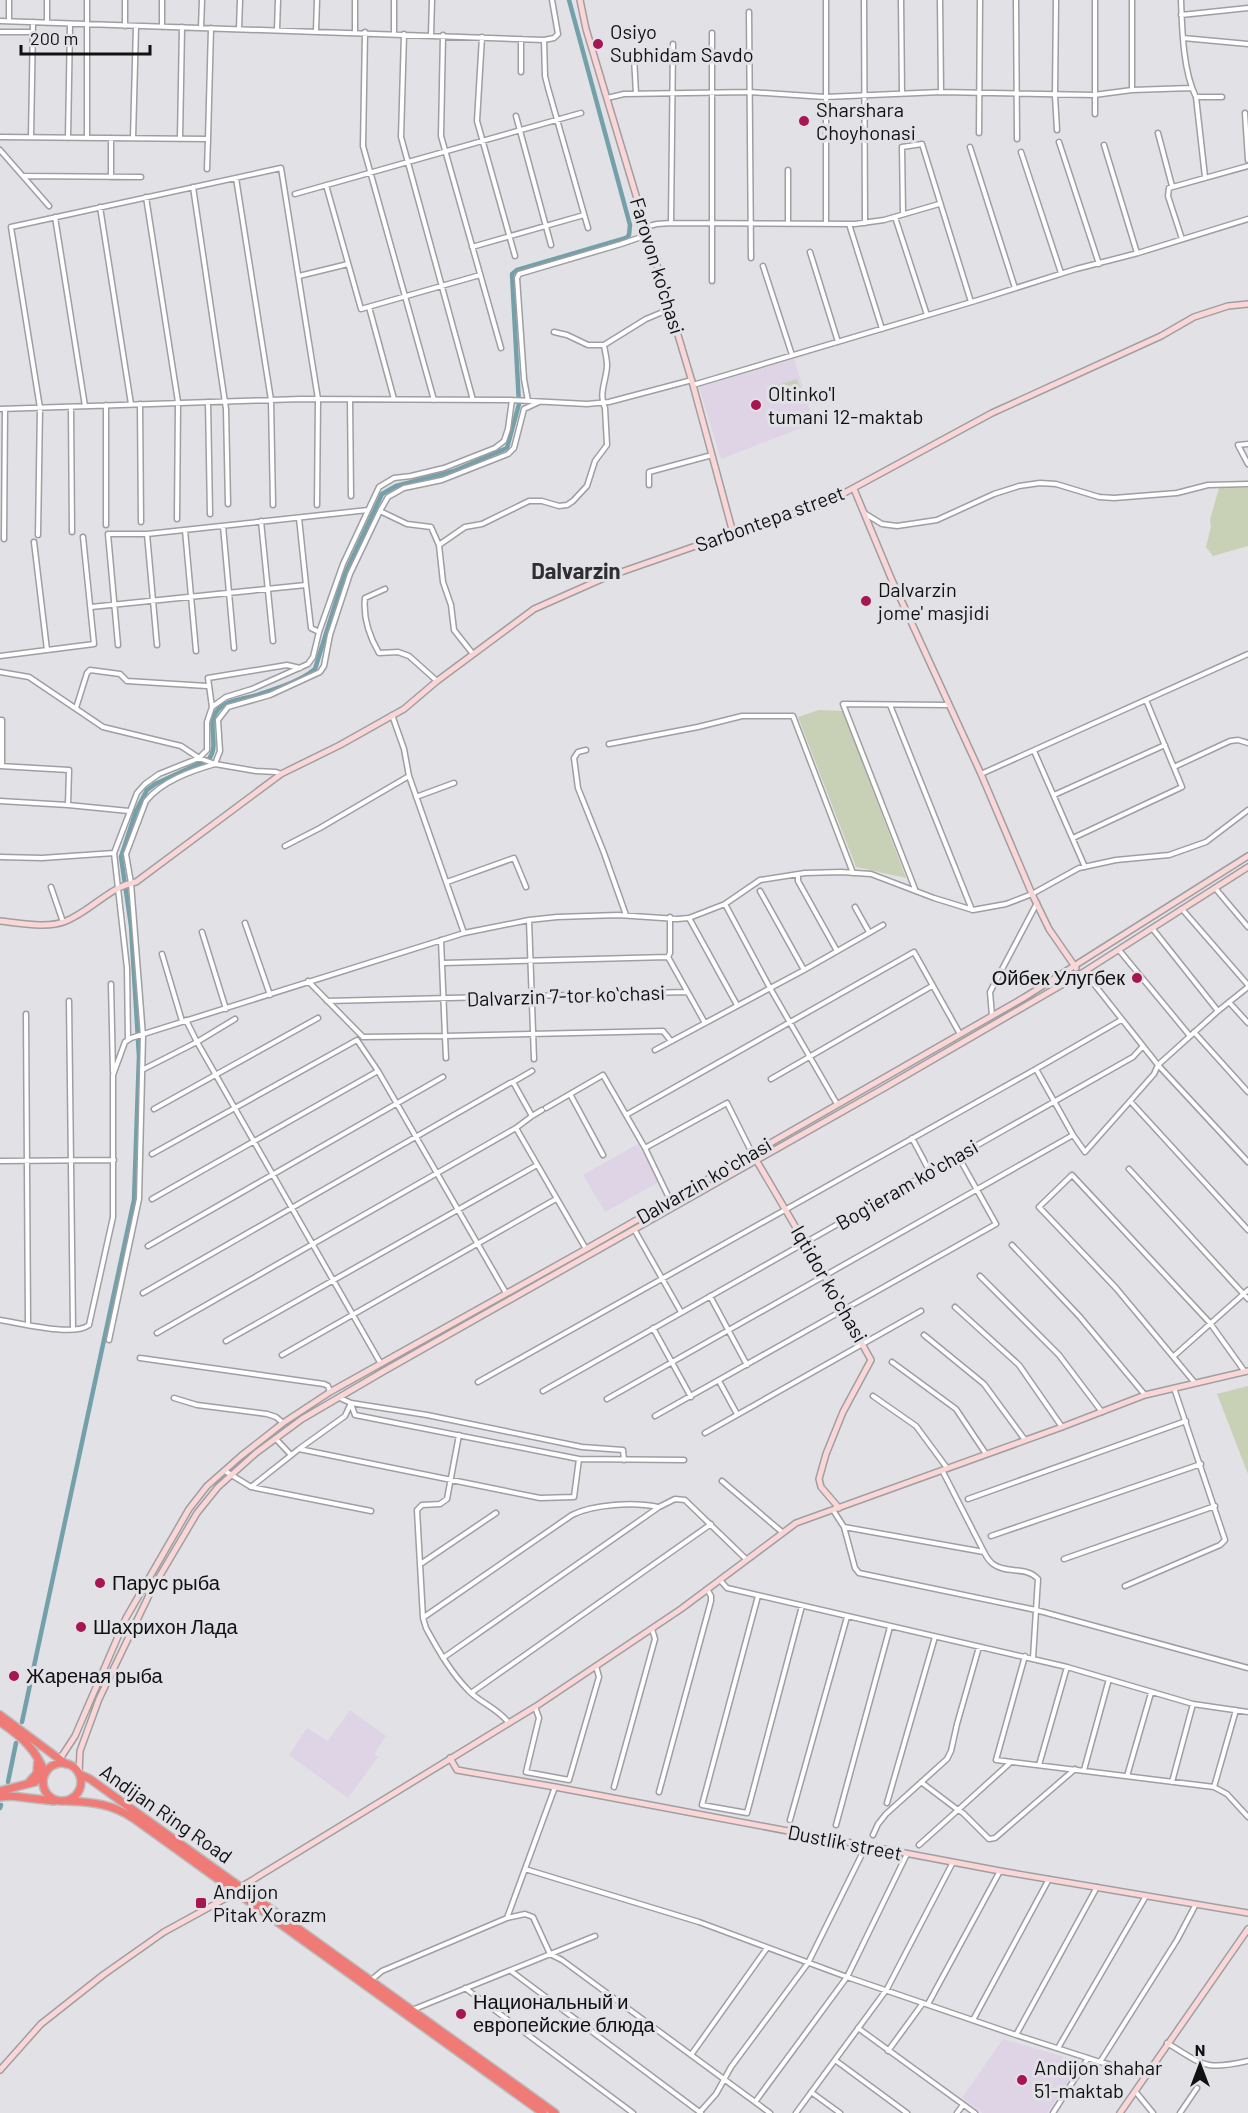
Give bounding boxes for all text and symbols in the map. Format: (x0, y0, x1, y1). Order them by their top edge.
scale bar (21, 18, 150, 56)
place label: Osiyo Subhidam Savdo (610, 19, 754, 66)
text: 200 m (30, 27, 78, 49)
marker: Osiyo Subhidam Savdo (591, 37, 605, 51)
place label: Sharshara Choyhonasi (816, 97, 916, 144)
marker: Sharshara Choyhonasi (797, 114, 811, 128)
street label: Farovon ko'chasi (626, 195, 690, 337)
place label: Oltinko'l tumani 12-maktab (768, 381, 923, 428)
marker: Oltinko'l tumani 12-maktab (749, 398, 763, 412)
street label: Sarbontepa street (692, 480, 848, 556)
district label: Dalvarzin (531, 557, 621, 583)
place label: Dalvarzin jome' masjidi (877, 577, 990, 624)
marker: Dalvarzin jome' masjidi (859, 594, 873, 608)
place label: Ойбек Улугбек (992, 965, 1125, 989)
marker: Ойбек Улугбек (1130, 971, 1144, 985)
street label: Dalvarzin 7-tor koʻchasi (466, 980, 666, 1010)
street label: Dalvarzin koʻchasi (632, 1132, 775, 1229)
street label: Bogʻieram koʻchasi (831, 1134, 982, 1235)
street label: Iqtidor koʻchasi (787, 1221, 873, 1346)
place label: Парус рыба (112, 1570, 221, 1594)
marker: Парус рыба (93, 1576, 107, 1590)
place label: Шахрихон Лада (93, 1614, 239, 1638)
marker: Шахрихон Лада (74, 1620, 88, 1634)
place label: Жареная рыба (26, 1663, 164, 1687)
marker: Жареная рыба (7, 1669, 21, 1683)
street label: Andijan Ring Road (96, 1759, 237, 1868)
street label: Dustlik street (786, 1819, 904, 1865)
place label: Andijon Pitak Xorazm (213, 1879, 327, 1926)
marker: Andijon Pitak Xorazm (194, 1896, 208, 1910)
place label: Национальный и европейские блюда (473, 1989, 656, 2036)
marker: Национальный и европейские блюда (454, 2007, 468, 2021)
north arrow (1170, 2035, 1230, 2095)
text: N (1195, 2040, 1205, 2059)
place label: Andijon shahar 51-maktab (1034, 2055, 1162, 2102)
marker: Andijon shahar 51-maktab (1015, 2073, 1029, 2087)

